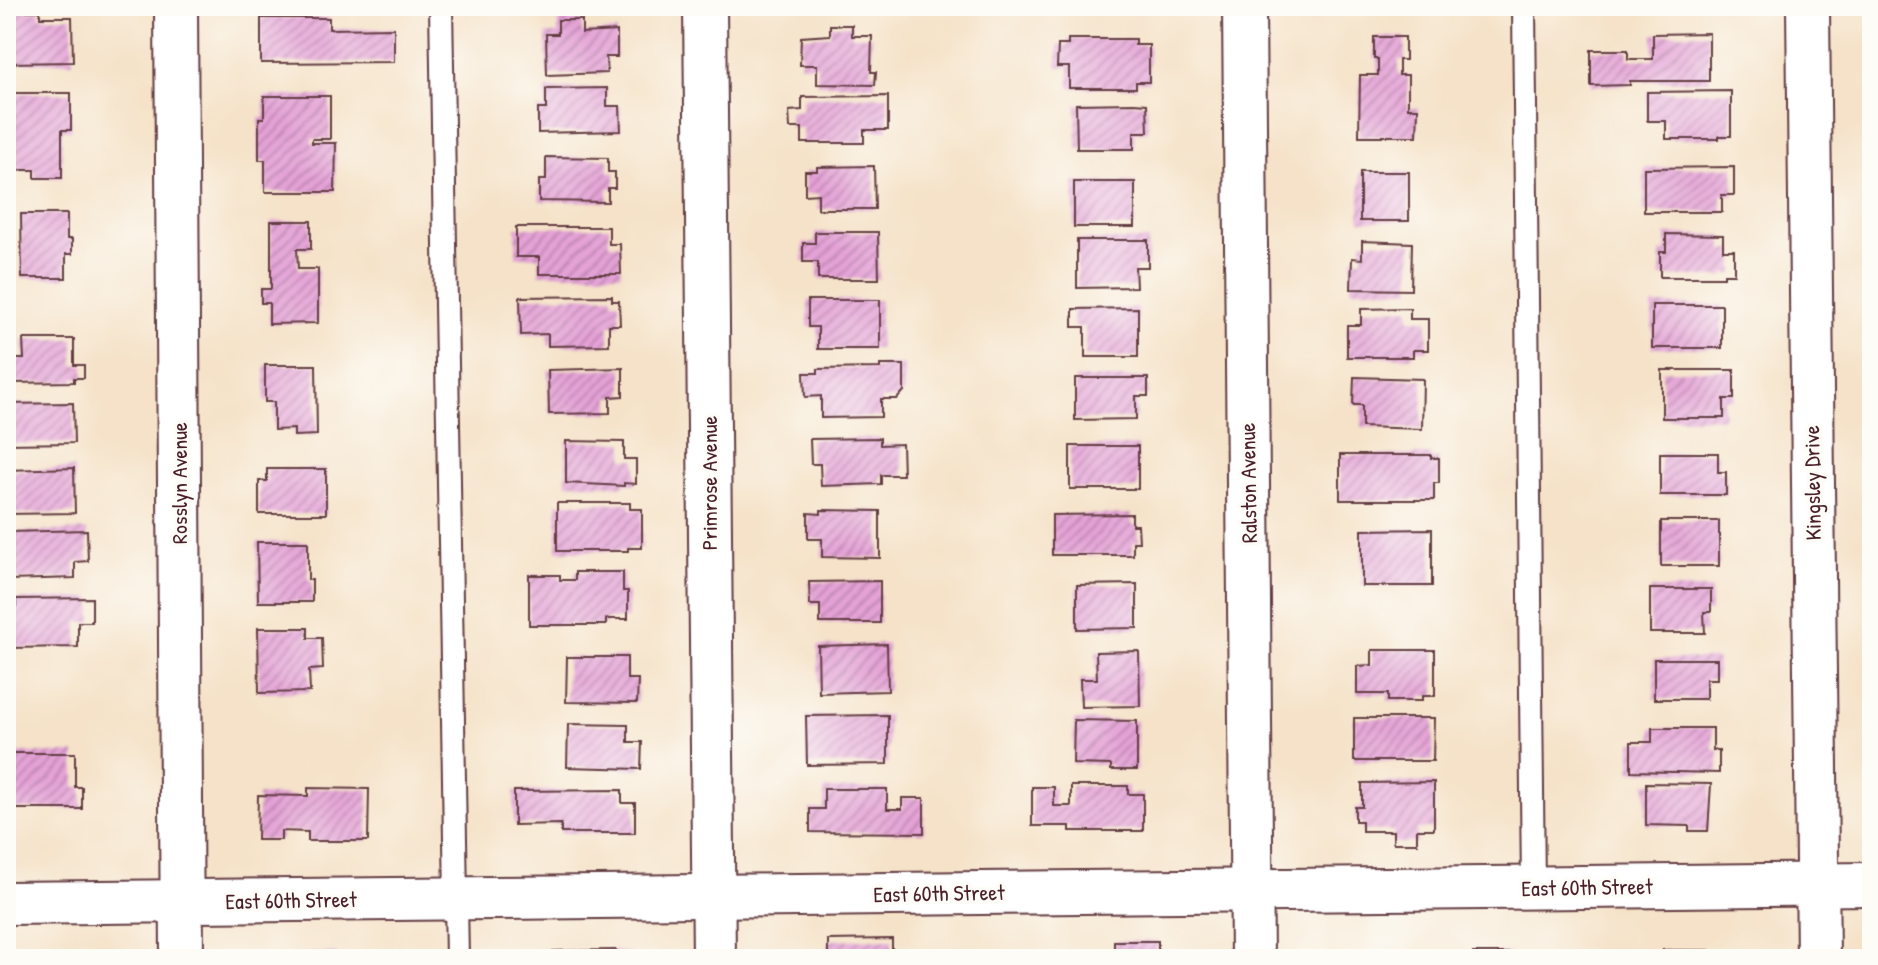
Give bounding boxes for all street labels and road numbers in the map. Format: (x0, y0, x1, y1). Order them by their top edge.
street label: Primrose Avenue (694, 416, 724, 550)
street label: Rosslyn Avenue (164, 422, 194, 544)
street label: Ralston Avenue (1232, 422, 1264, 543)
street label: Kingsley Drive (1796, 425, 1828, 541)
street label: East 60th Street (1521, 871, 1653, 903)
street label: East 60th Street (873, 877, 1005, 909)
street label: East 60th Street (225, 884, 357, 916)

